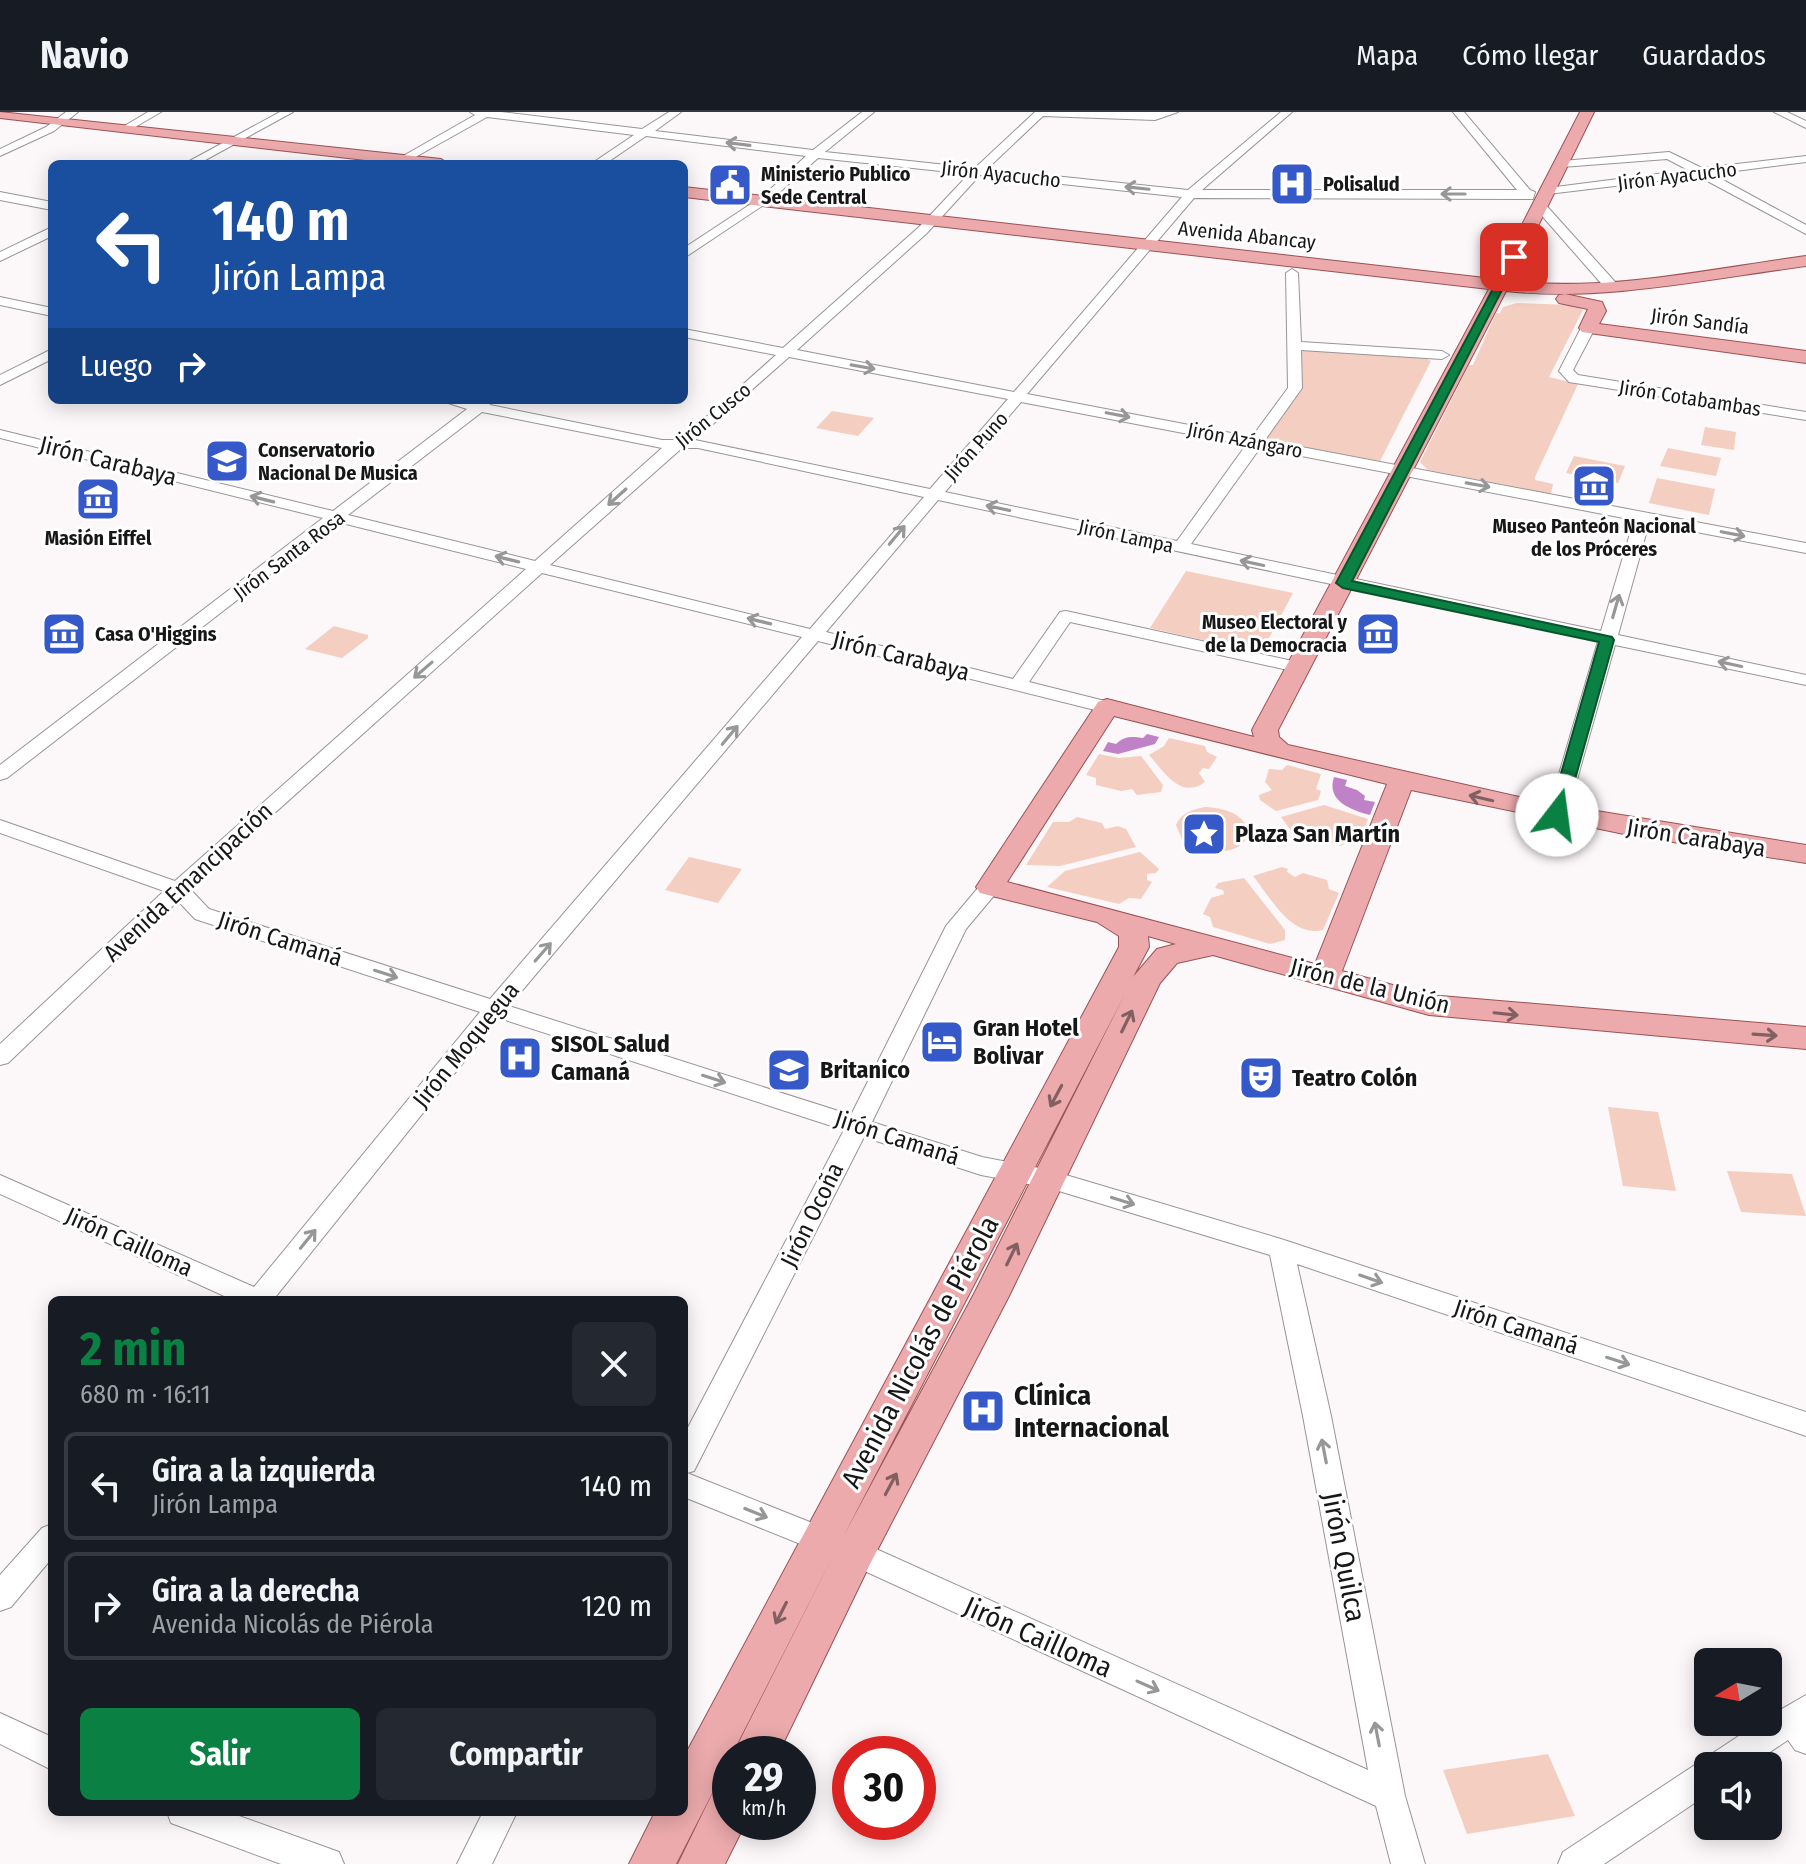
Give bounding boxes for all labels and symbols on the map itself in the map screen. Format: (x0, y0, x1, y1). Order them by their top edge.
one-way arrow (725, 137, 751, 152)
street label: Jirón Ayacucho (940, 156, 1062, 192)
street label: Jirón Ayacucho (1616, 157, 1738, 195)
hospital icon: Polisalud (1268, 160, 1316, 208)
public building icon: Ministerio Publico Sede Central (706, 161, 754, 209)
place label: Ministerio Publico Sede Central (761, 162, 911, 209)
place label: Polisalud (1323, 172, 1400, 196)
one-way arrow (1124, 181, 1151, 196)
one-way arrow (1440, 186, 1467, 202)
street label: Avenida Abancay (1177, 216, 1317, 254)
pin (1480, 223, 1548, 291)
street label: Jirón Sandía (1650, 303, 1750, 339)
one-way arrow (849, 361, 875, 376)
street label: Jirón Cotabambas (1617, 375, 1763, 421)
street label: Jirón Cusco (670, 377, 756, 453)
street label: Jirón Puno (939, 407, 1013, 485)
one-way arrow (1105, 408, 1131, 423)
street label: Jirón Azángaro (1185, 417, 1305, 463)
street label: Jirón Carabaya (36, 430, 180, 492)
school or university icon: Conservatorio Nacional De Musica (203, 437, 251, 485)
place label: Conservatorio Nacional De Musica (258, 438, 418, 485)
museum icon: Museo Panteón Nacional de los Próceres (1570, 462, 1618, 510)
museum icon: Masión Eiffel (74, 475, 122, 523)
one-way arrow (1465, 479, 1490, 494)
one-way arrow (608, 488, 628, 506)
one-way arrow (250, 490, 276, 505)
one-way arrow (985, 500, 1011, 515)
street label: Jirón Santa Rosa (229, 505, 349, 605)
street label: Jirón Lampa (1076, 514, 1176, 558)
place label: Museo Panteón Nacional de los Próceres (1492, 514, 1696, 561)
place label: Masión Eiffel (45, 526, 152, 550)
one-way arrow (888, 526, 906, 546)
one-way arrow (1720, 527, 1746, 542)
one-way arrow (494, 551, 520, 566)
one-way arrow (1240, 555, 1265, 570)
one-way arrow (1610, 593, 1625, 619)
museum icon: Casa O'Higgins (40, 610, 88, 658)
place label: Museo Electoral y de la Democracia (1202, 610, 1347, 657)
museum icon: Museo Electoral y de la Democracia (1354, 610, 1402, 658)
one-way arrow (747, 613, 772, 628)
place label: Casa O'Higgins (95, 622, 217, 646)
street label: Jirón Carabaya (829, 625, 973, 687)
one-way arrow (1717, 656, 1743, 671)
one-way arrow (414, 661, 434, 679)
one-way arrow (721, 725, 739, 745)
position arrow (1515, 773, 1599, 857)
one-way arrow (1469, 790, 1494, 805)
street label: Avenida Emancipación (98, 797, 278, 967)
place icon: Plaza San Martín (1180, 810, 1228, 858)
street label: Jirón Carabaya (1624, 813, 1768, 863)
place label: Plaza San Martín (1235, 820, 1400, 848)
street label: Jirón Camaná (214, 906, 346, 972)
one-way arrow (534, 942, 552, 962)
street label: Jirón de la Unión (1287, 953, 1453, 1019)
one-way arrow (374, 967, 399, 982)
street label: Jirón Moquegua (407, 977, 525, 1113)
one-way arrow (1492, 1007, 1519, 1022)
one-way arrow (1119, 1009, 1135, 1033)
place label: Gran Hotel Bolivar (973, 1014, 1079, 1070)
hotel icon: Gran Hotel Bolivar (918, 1018, 966, 1066)
one-way arrow (1751, 1028, 1778, 1043)
place label: SISOL Salud Camaná (551, 1030, 670, 1086)
hospital icon: SISOL Salud Camaná (496, 1034, 544, 1082)
school or university icon: Britanico (765, 1046, 813, 1094)
theatre icon: Teatro Colón (1237, 1054, 1285, 1102)
place label: Britanico (820, 1056, 910, 1084)
place label: Teatro Colón (1292, 1064, 1417, 1092)
one-way arrow (701, 1072, 726, 1087)
one-way arrow (1047, 1083, 1063, 1107)
street label: Jirón Camaná (831, 1105, 963, 1171)
street label: Jirón Ocoña (775, 1158, 849, 1272)
one-way arrow (1110, 1194, 1136, 1209)
street label: Jirón Cailloma (61, 1201, 197, 1283)
street label: Avenida Nicolás de Piérola (834, 1210, 1006, 1494)
one-way arrow (298, 1229, 316, 1250)
one-way arrow (1005, 1242, 1020, 1266)
one-way arrow (1358, 1272, 1384, 1287)
street label: Jirón Camaná (1450, 1294, 1582, 1360)
one-way arrow (1605, 1355, 1630, 1370)
place label: Clínica Internacional (1014, 1379, 1169, 1444)
hospital icon: Clínica Internacional (959, 1387, 1007, 1435)
one-way arrow (1315, 1438, 1330, 1464)
one-way arrow (884, 1473, 900, 1497)
street label: Jirón Quilca (1315, 1489, 1373, 1625)
one-way arrow (743, 1507, 768, 1521)
street label: Jirón Cailloma (959, 1590, 1117, 1684)
one-way arrow (772, 1600, 788, 1624)
north arrow (1694, 1648, 1782, 1736)
one-way arrow (1135, 1680, 1159, 1695)
one-way arrow (1369, 1721, 1384, 1747)
speed limit sign: 30 (832, 1736, 936, 1840)

